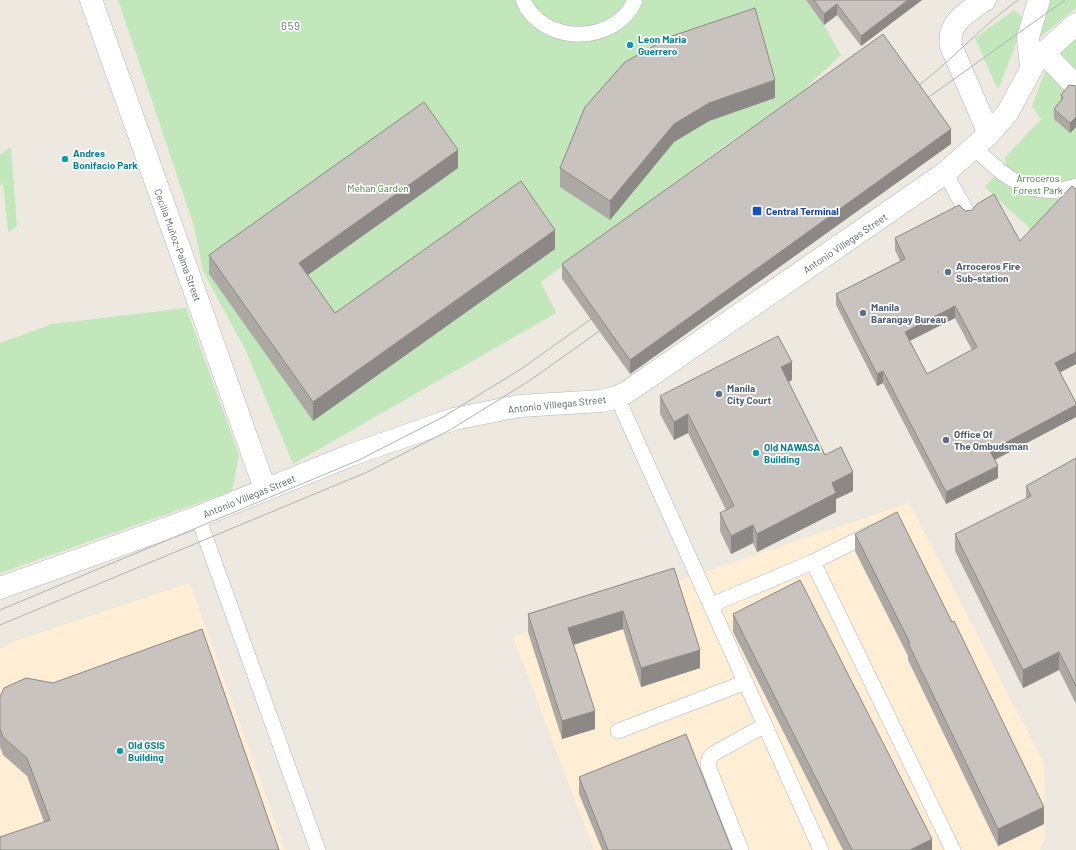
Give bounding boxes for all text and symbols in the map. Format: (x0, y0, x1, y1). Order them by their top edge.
district label: 659 (281, 19, 301, 32)
place label: Leon Maria Guerrero (638, 33, 686, 57)
marker: Leon Maria Guerrero (625, 40, 635, 50)
place label: Andres Bonifacio Park (73, 147, 138, 171)
marker: Andres Bonifacio Park (60, 154, 70, 164)
park label: Arroceros Forest Park (1013, 172, 1063, 196)
park label: Mehan Garden (347, 182, 409, 194)
street label: Cecilia Muñoz-Palma Street (152, 187, 204, 303)
marker: Central Terminal (751, 205, 763, 217)
place label: Central Terminal (766, 205, 839, 217)
street label: Antonio Villegas Street (801, 210, 890, 276)
place label: Arroceros Fire Sub-station (956, 260, 1021, 284)
marker: Arroceros Fire Sub-station (943, 267, 953, 277)
place label: Manila Barangay Bureau (871, 301, 946, 325)
marker: Manila Barangay Bureau (858, 308, 868, 318)
place label: Manila City Court (727, 382, 771, 406)
marker: Manila City Court (714, 389, 724, 399)
street label: Antonio Villegas Street (507, 393, 607, 415)
place label: Office Of The Ombudsman (954, 428, 1028, 452)
marker: Office Of The Ombudsman (941, 435, 951, 445)
place label: Old NAWASA Building (764, 441, 820, 465)
marker: Old NAWASA Building (751, 448, 761, 458)
street label: Antonio Villegas Street (201, 472, 297, 520)
place label: Old GSIS Building (128, 739, 165, 763)
marker: Old GSIS Building (115, 746, 125, 756)

